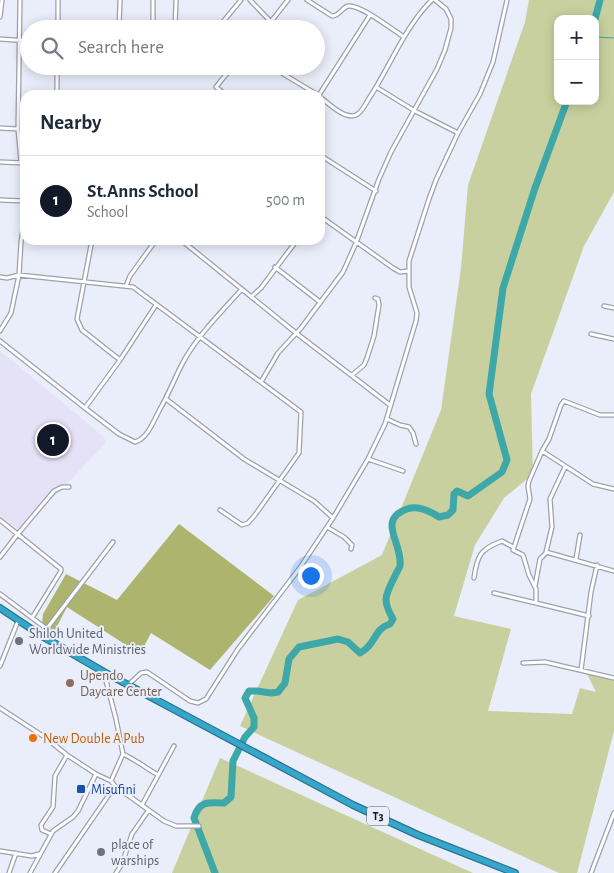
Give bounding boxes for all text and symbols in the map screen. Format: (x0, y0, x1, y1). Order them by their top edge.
map controls (554, 15, 599, 105)
button: + (554, 15, 599, 60)
search box (20, 20, 325, 75)
icon: search (38, 34, 66, 62)
text: Search here (78, 38, 164, 57)
button: − (554, 60, 599, 105)
text: Nearby (40, 112, 101, 133)
text: St.Anns School (87, 182, 199, 201)
text: 1 (53, 192, 59, 208)
text: 500 m (266, 192, 305, 208)
text: School (87, 204, 128, 220)
pin: 1 (37, 421, 69, 459)
your location (298, 563, 324, 589)
place label: Shiloh United Worldwide Ministries (29, 627, 146, 657)
marker: Shiloh United Worldwide Ministries (13, 635, 25, 647)
place label: Upendo Daycare Center (80, 669, 162, 699)
marker: Upendo Daycare Center (64, 677, 76, 689)
marker: New Double A Pub (27, 732, 39, 744)
place label: New Double A Pub (43, 732, 145, 746)
marker: Misufini (75, 783, 87, 795)
place label: Misufini (91, 783, 136, 797)
road number: T3 (367, 806, 389, 826)
place label: place of warships (111, 838, 159, 868)
marker: place of warships (95, 846, 107, 858)

